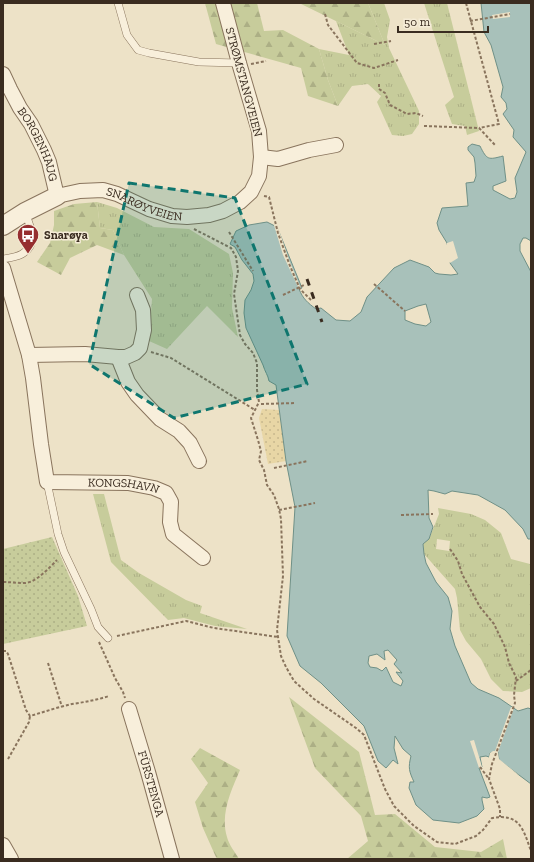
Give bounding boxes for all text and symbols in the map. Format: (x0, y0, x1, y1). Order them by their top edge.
scale bar (398, 8, 488, 34)
text: 50 m (404, 15, 431, 29)
street label: STRØMSTANGVEIEN (223, 26, 265, 138)
street label: BORGENHAUG (15, 105, 60, 183)
street label: SNARØYVEIEN (105, 184, 183, 224)
bus stop icon: Snarøya (15, 222, 41, 255)
place label: Snarøya (44, 228, 88, 242)
street label: KONGSHAVN (88, 476, 162, 497)
street label: FÜRSTENGA (135, 749, 167, 819)

